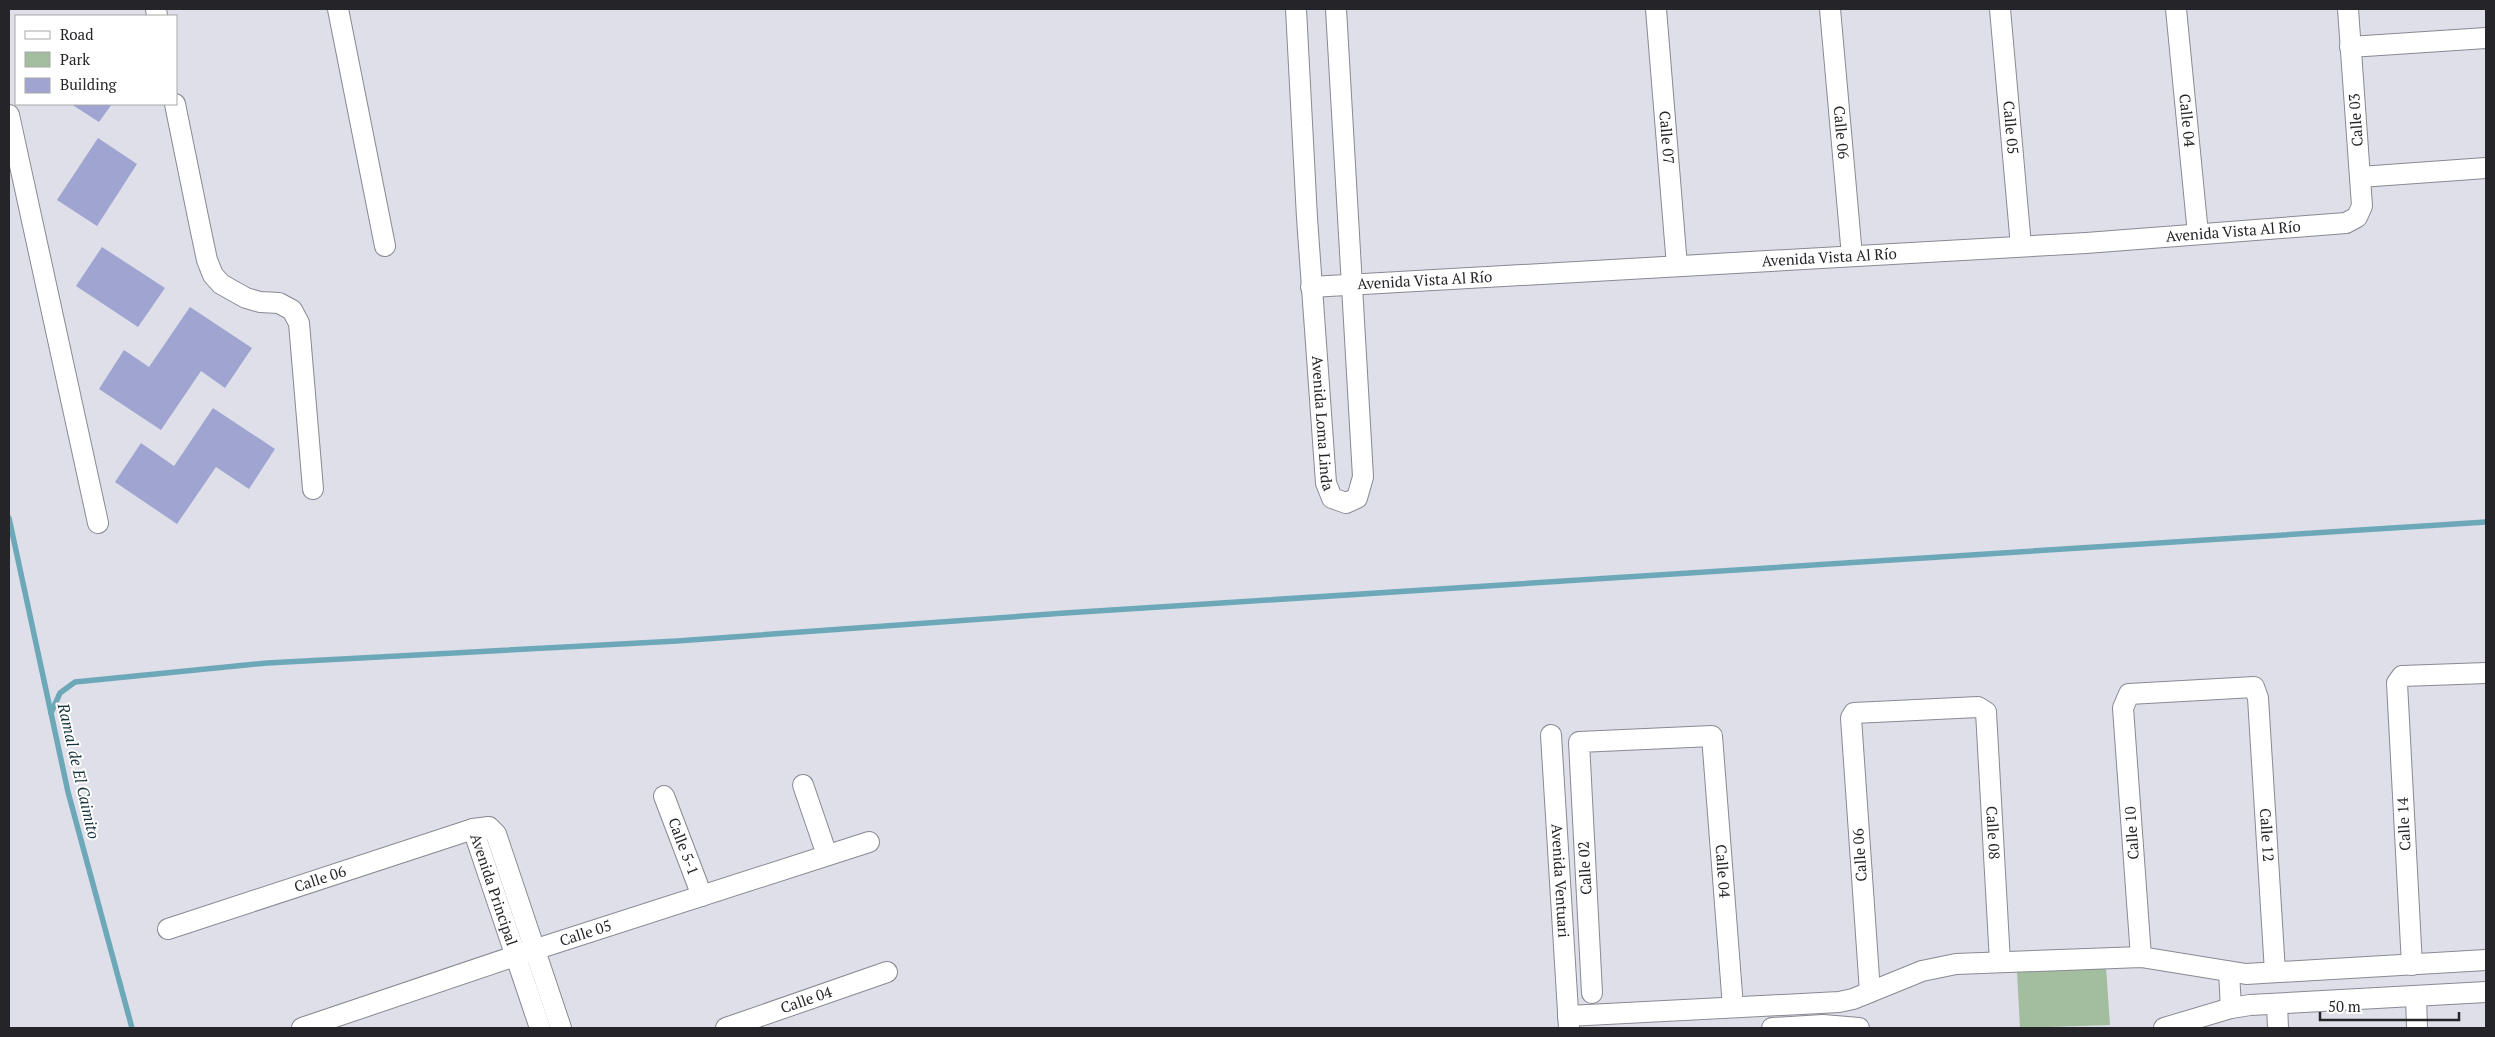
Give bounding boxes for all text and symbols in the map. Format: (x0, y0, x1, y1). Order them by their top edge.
legend (15, 15, 178, 105)
text: Road (60, 24, 93, 44)
text: Park (60, 49, 90, 69)
text: Building (60, 74, 118, 94)
street label: Calle 04 (2175, 93, 2200, 148)
street label: Calle 03 (2343, 93, 2367, 147)
street label: Calle 05 (1999, 100, 2024, 155)
street label: Calle 06 (1830, 105, 1854, 160)
street label: Calle 07 (1655, 110, 1680, 165)
street label: Avenida Vista Al Río (2165, 216, 2301, 246)
street label: Avenida Vista Al Río (1761, 243, 1897, 270)
street label: Avenida Vista Al Río (1357, 266, 1493, 293)
street label: Avenida Loma Linda (1308, 355, 1339, 494)
water label: Ramal de El Caimito (52, 700, 105, 841)
street label: Calle 14 (2392, 797, 2414, 851)
street label: Calle 08 (1982, 805, 2005, 860)
street label: Calle 10 (2119, 806, 2143, 860)
street label: Calle 12 (2256, 808, 2279, 862)
street label: Calle 5-1 (664, 815, 704, 878)
street label: Avenida Ventuari (1547, 823, 1574, 938)
street label: Calle 06 (1847, 828, 1871, 882)
street label: Avenida Principal (466, 831, 523, 948)
street label: Calle 02 (1573, 841, 1595, 895)
street label: Calle 04 (1711, 844, 1736, 898)
street label: Calle 06 (291, 860, 348, 896)
street label: Calle 05 (557, 915, 614, 950)
street label: Calle 04 (777, 981, 834, 1017)
scale bar (2320, 990, 2459, 1022)
text: 50 m (2328, 996, 2361, 1016)

